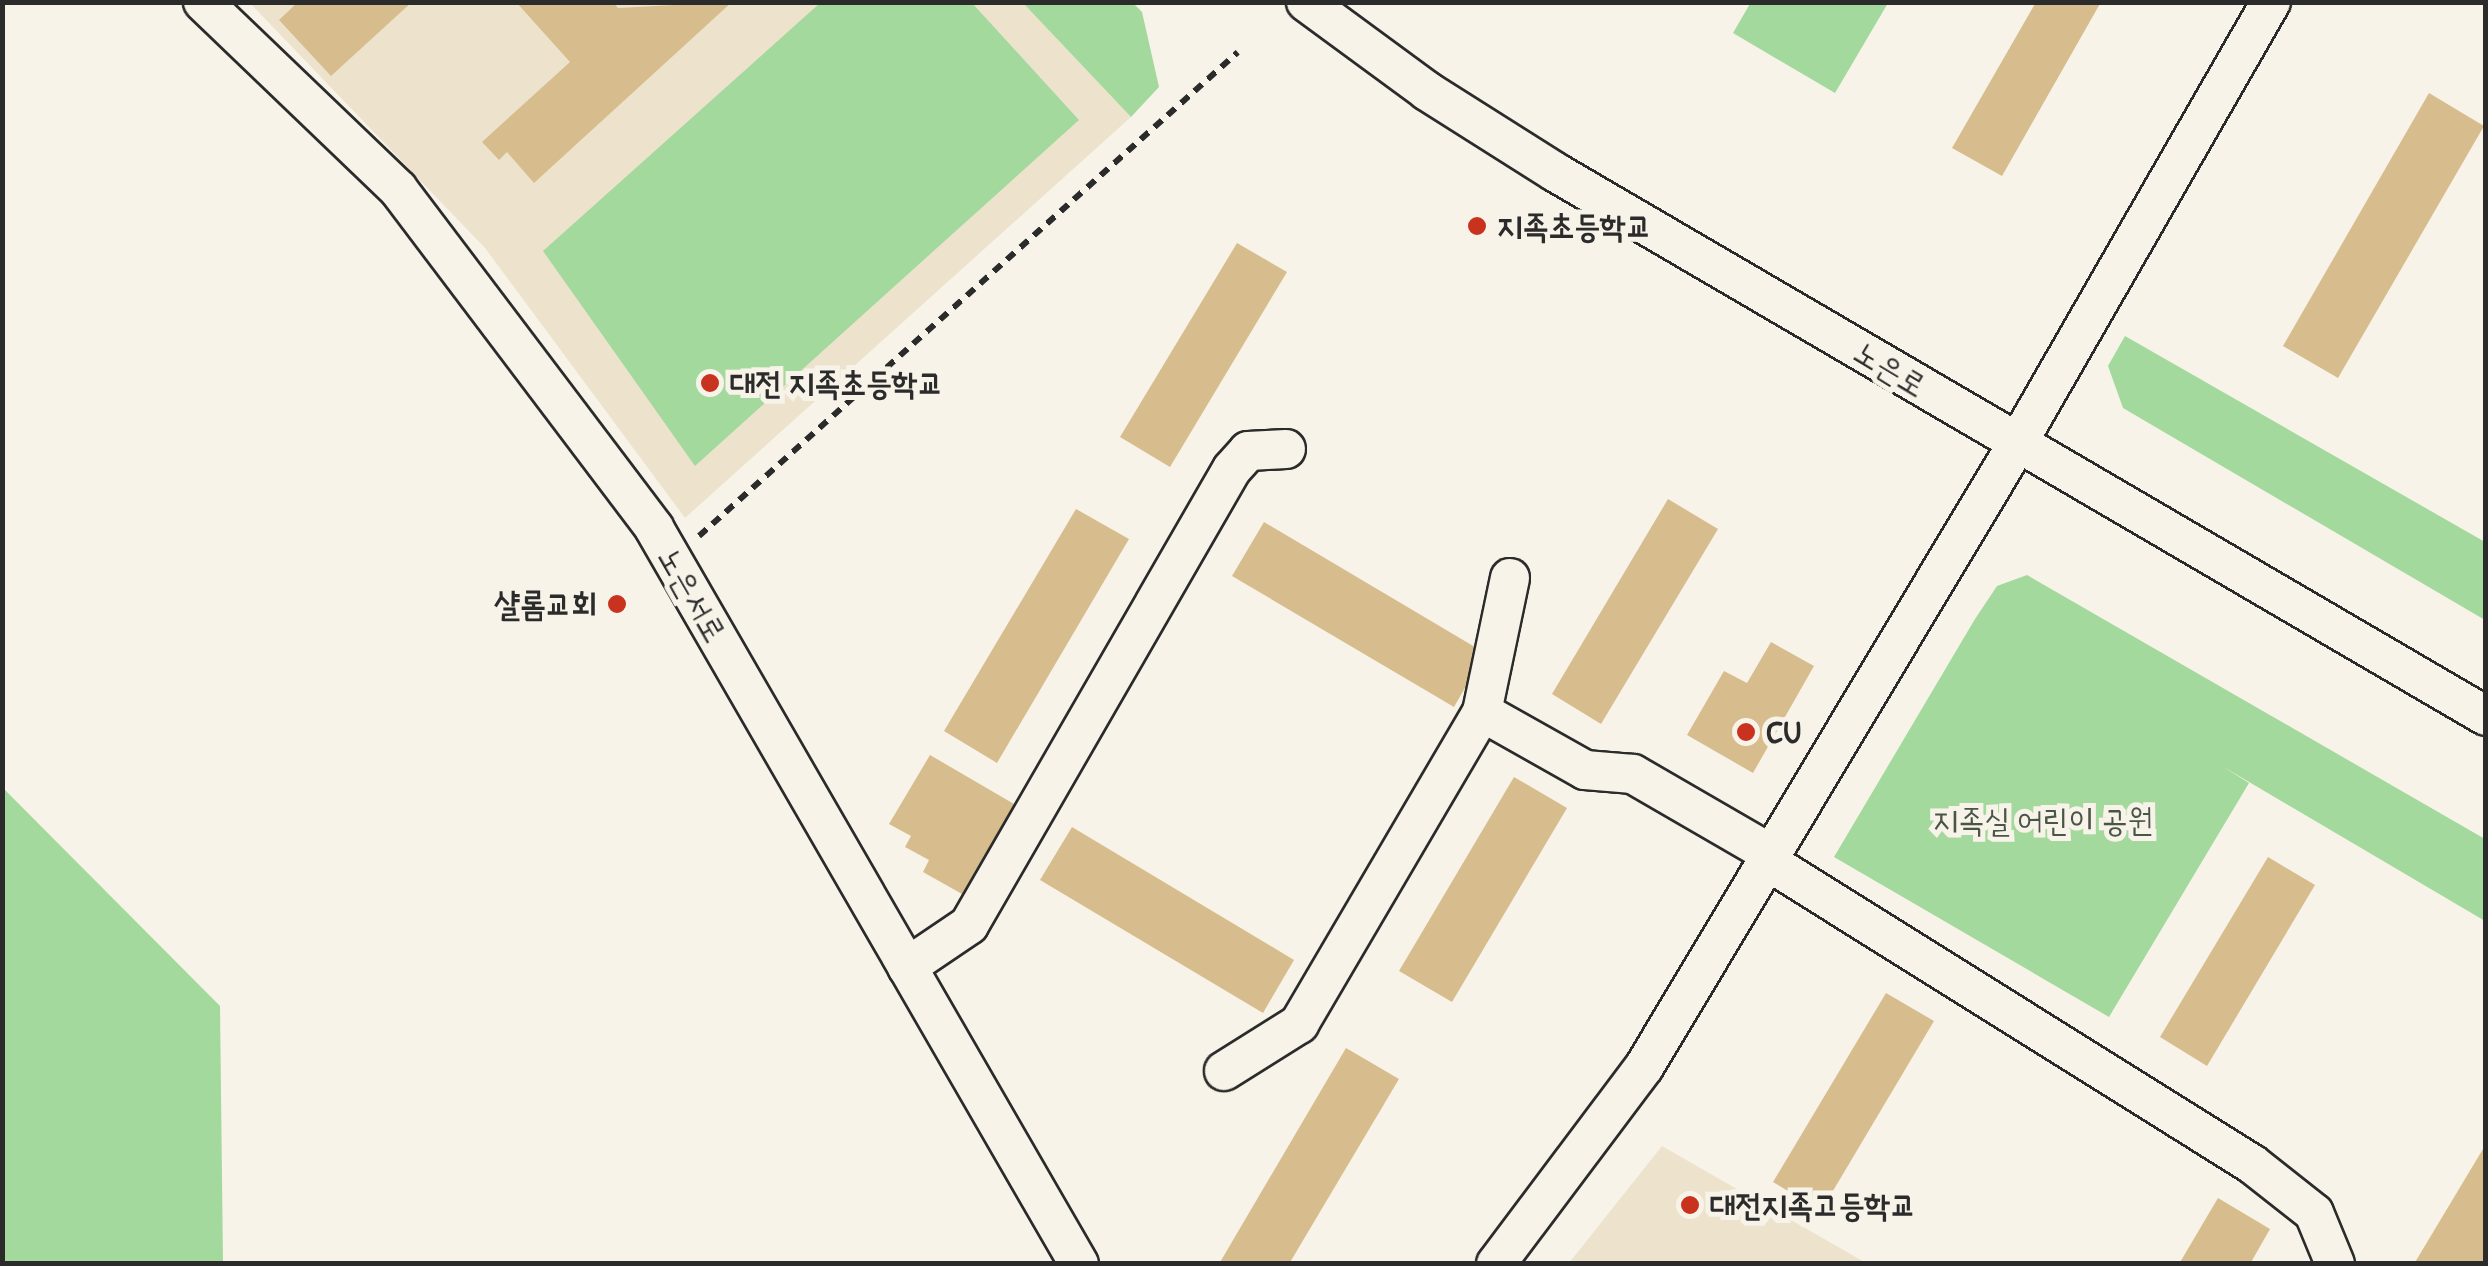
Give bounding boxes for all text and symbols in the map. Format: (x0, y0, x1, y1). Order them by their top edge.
place label: 지족초등학교 (1497, 207, 1651, 245)
marker: 지족초등학교 (1466, 215, 1488, 237)
street label: 노은로 (1847, 333, 1933, 405)
place label: 대전 지족초등학교 (730, 364, 943, 402)
marker: 대전 지족초등학교 (699, 372, 721, 394)
street label: 노은서로 (650, 541, 734, 649)
place label: 샬롬교회 (494, 585, 597, 623)
marker: 샬롬교회 (606, 593, 628, 615)
place label: CU (1766, 713, 1801, 751)
marker: CU (1735, 721, 1757, 743)
park label: 지족실 어린이 공원 (1933, 801, 2153, 839)
place label: 대전지족고등학교 (1710, 1186, 1916, 1224)
marker: 대전지족고등학교 (1679, 1194, 1701, 1216)

